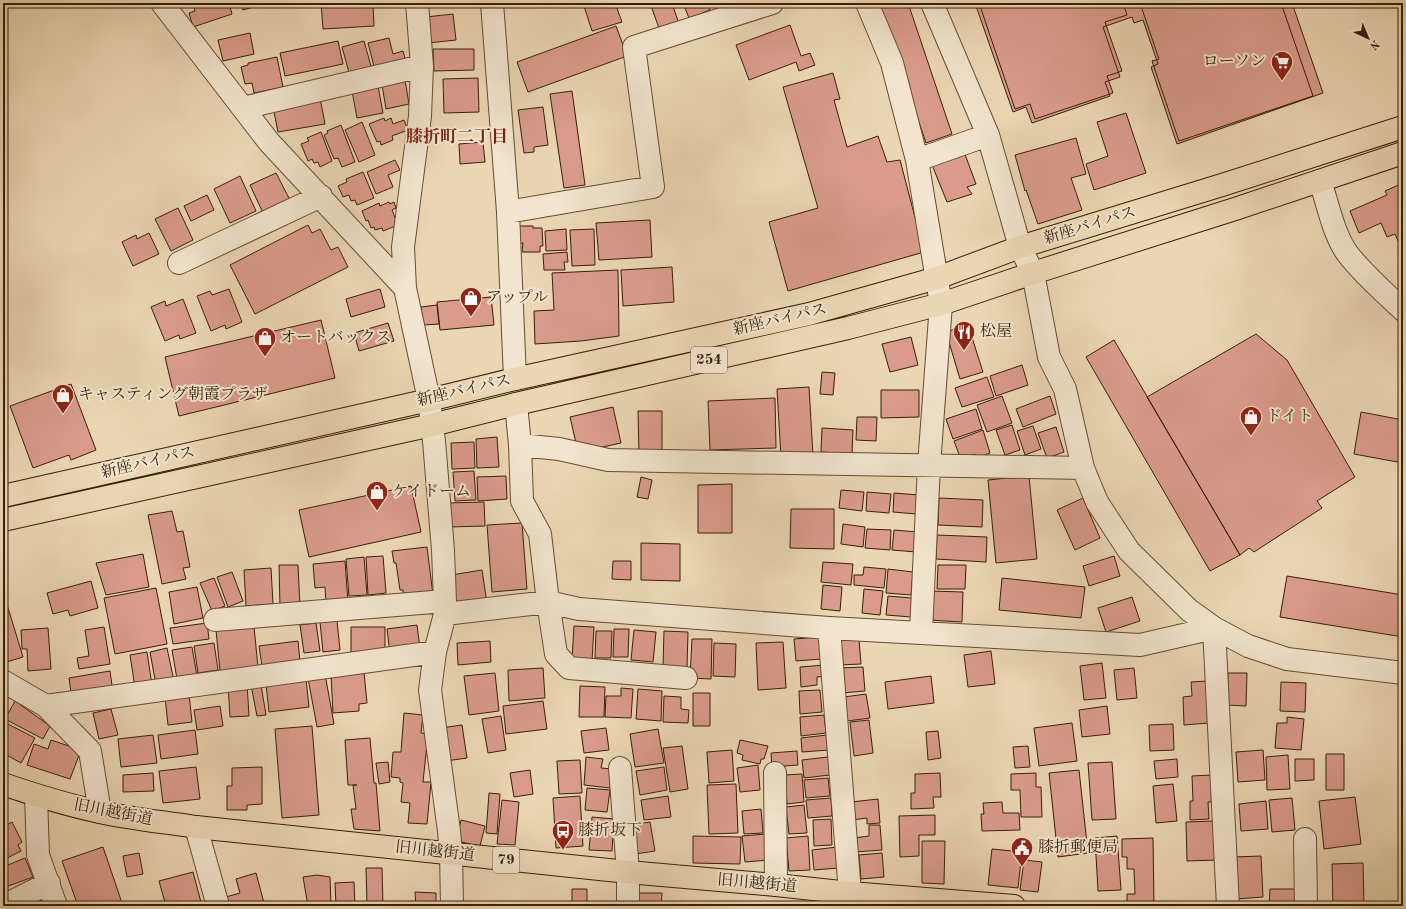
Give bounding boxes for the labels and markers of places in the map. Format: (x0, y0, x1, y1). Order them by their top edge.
supermarket icon: ローソン (1269, 49, 1295, 82)
place label: ローソン (1203, 54, 1266, 70)
shop icon: アップル (458, 285, 484, 318)
place label: アップル (486, 289, 548, 306)
restaurant icon: 松屋 (951, 319, 977, 352)
place label: 松屋 (980, 322, 1012, 340)
shop icon: オートバックス (252, 325, 278, 358)
place label: オートバックス (280, 329, 392, 346)
shop icon: キャスティング朝霞プラザ (50, 382, 76, 415)
place label: キャスティング朝霞プラザ (78, 385, 268, 403)
shop icon: ドイト (1238, 404, 1264, 437)
place label: ドイト (1266, 408, 1313, 425)
shop icon: ケイドーム (364, 479, 390, 512)
place label: ケイドーム (392, 483, 471, 500)
bus stop icon: 膝折坂下 (550, 818, 576, 851)
place label: 膝折坂下 (578, 821, 642, 839)
public building icon: 膝折郵便局 (1009, 835, 1035, 868)
place label: 膝折郵便局 (1038, 838, 1118, 856)

